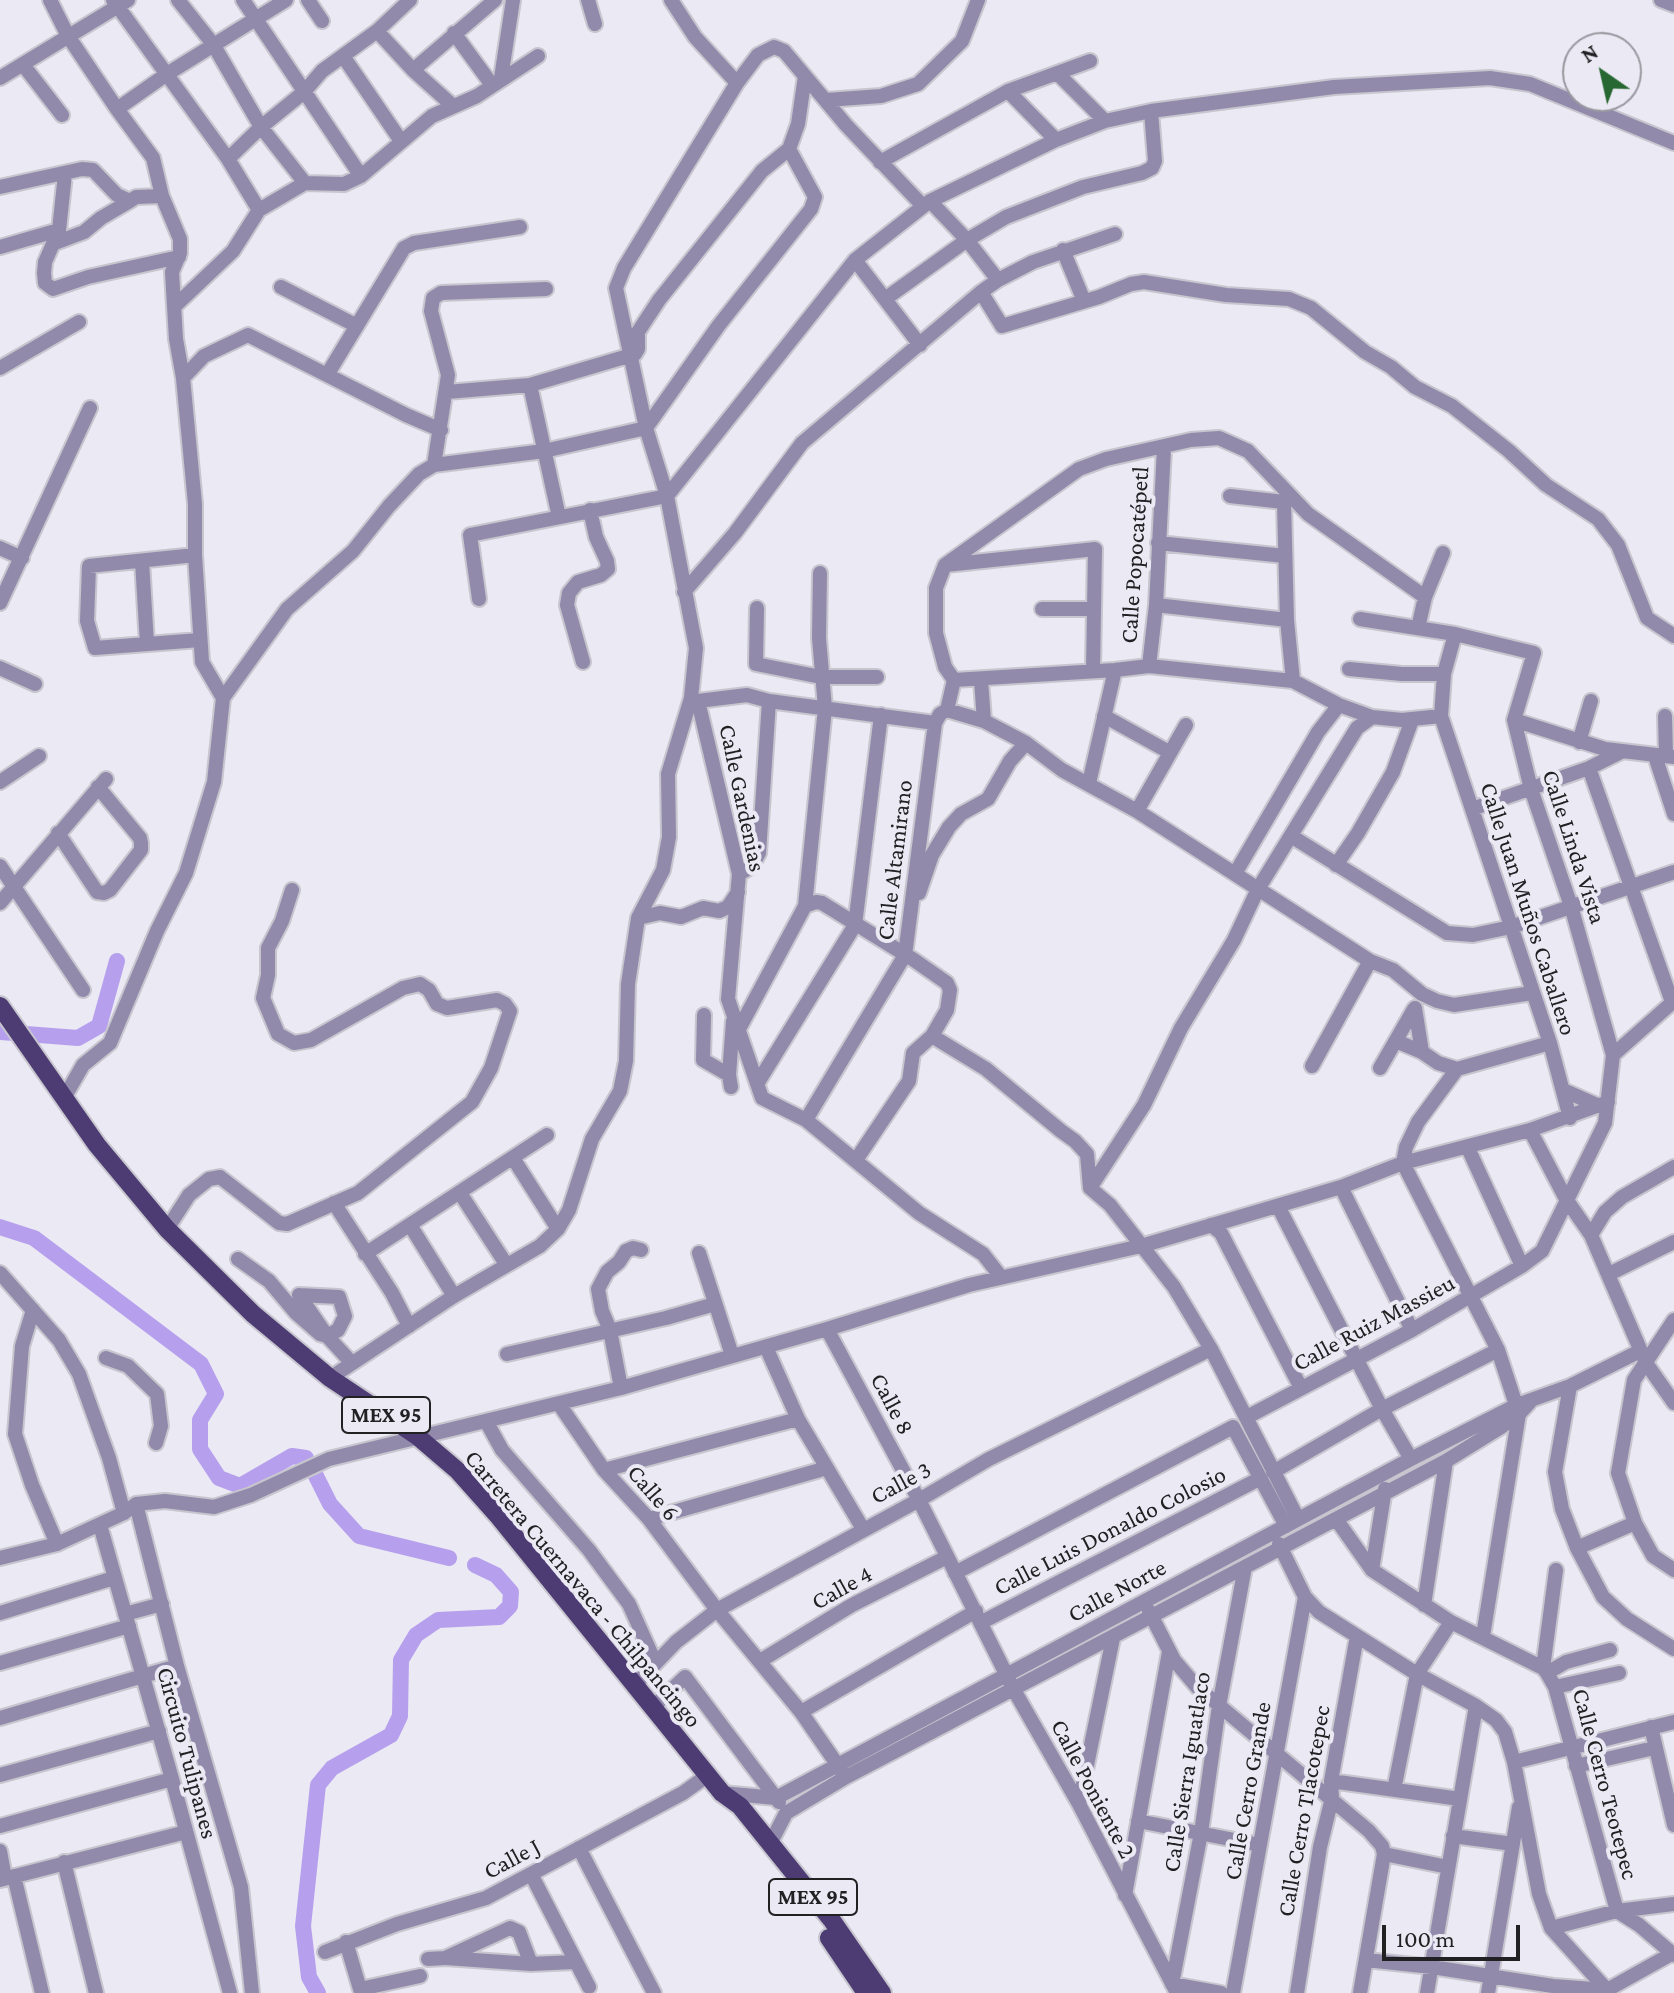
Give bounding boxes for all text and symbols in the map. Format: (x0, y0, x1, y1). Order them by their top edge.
north arrow (1562, 32, 1642, 112)
text: N (1576, 39, 1603, 68)
street label: Calle Popocatépetl (1114, 465, 1156, 645)
street label: Calle Gardenias (712, 722, 772, 874)
street label: Calle Linda Vista (1536, 766, 1612, 928)
street label: Calle Altamirano (871, 778, 919, 942)
street label: Calle Juan Muños Caballero (1473, 779, 1583, 1039)
street label: Calle Ruiz Massieu (1288, 1268, 1460, 1378)
street label: Calle 8 (864, 1368, 920, 1440)
road number: MEX 95 (342, 1397, 430, 1433)
street label: Carretera Cuernavaca - Chilpancingo (458, 1444, 708, 1734)
street label: Calle 3 (866, 1455, 936, 1511)
street label: Calle 6 (621, 1459, 685, 1527)
street label: Calle Luis Donaldo Colosio (989, 1460, 1231, 1602)
street label: Calle Norte (1063, 1553, 1171, 1629)
street label: Calle 4 (807, 1560, 877, 1616)
street label: Circuito Tulipanes (150, 1664, 224, 1842)
street label: Calle Sierra Iguatlaco (1157, 1670, 1217, 1874)
street label: Calle Cerro Teotepec (1566, 1685, 1644, 1883)
street label: Calle Cerro Grande (1218, 1699, 1278, 1883)
street label: Calle Cerro Tlacotepec (1271, 1703, 1337, 1919)
street label: Calle Poniente 2 (1044, 1715, 1142, 1863)
street label: Calle J (479, 1832, 545, 1886)
road number: MEX 95 (769, 1879, 857, 1915)
scale bar (1386, 1909, 1524, 1959)
text: 100 m (1396, 1925, 1455, 1952)

